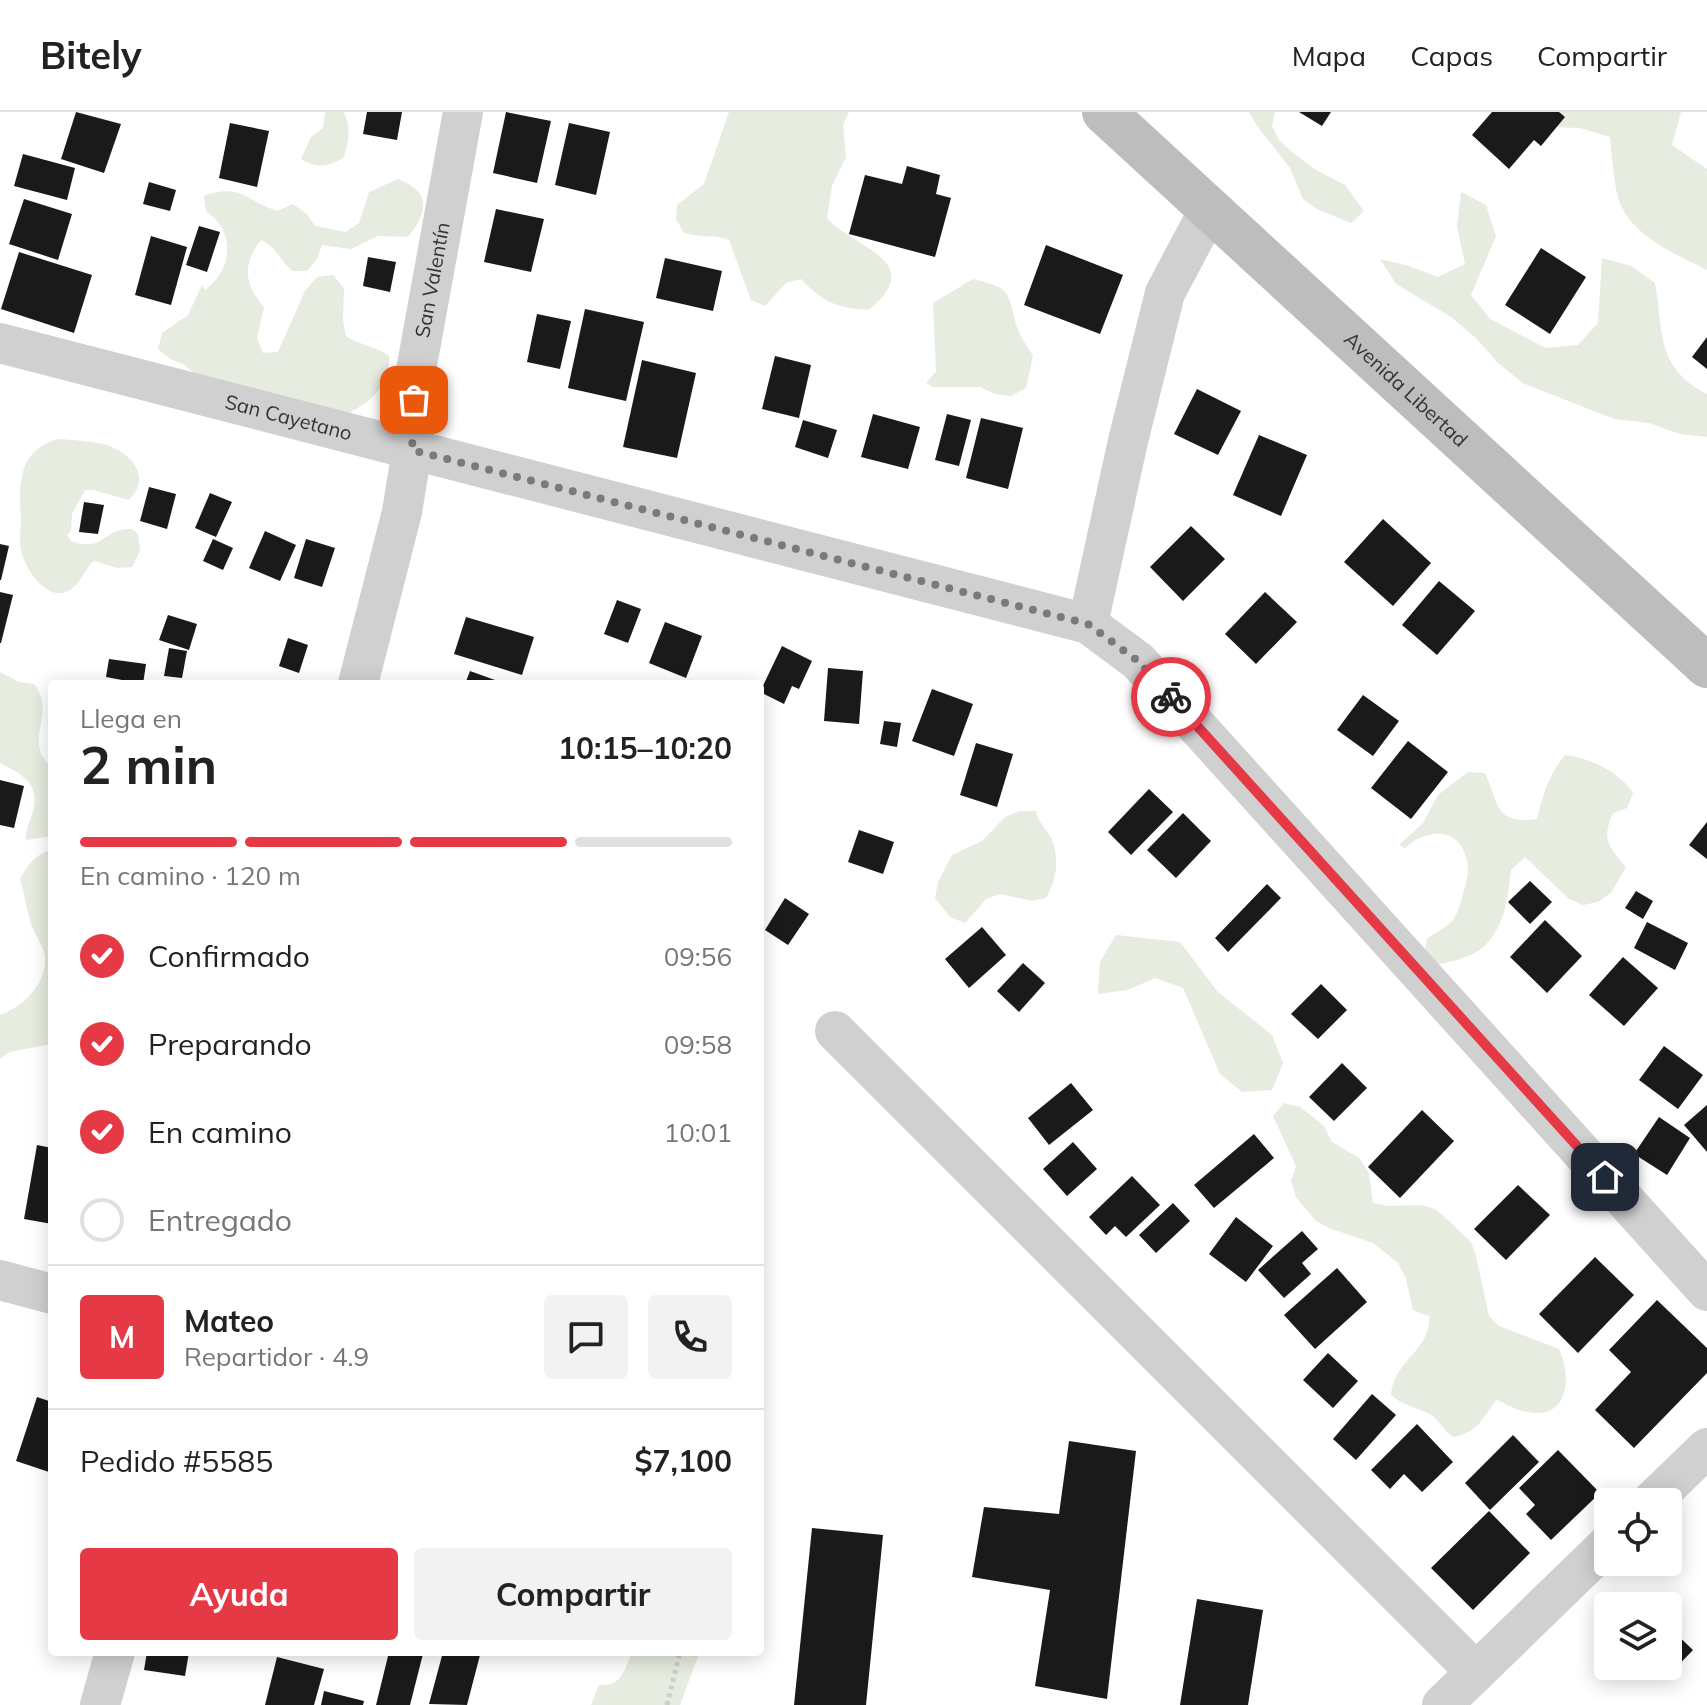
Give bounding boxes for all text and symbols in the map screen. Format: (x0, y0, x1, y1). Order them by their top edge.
text: Bitely (40, 31, 142, 79)
text: Mapa (1292, 38, 1366, 73)
text: Capas (1410, 38, 1493, 73)
text: Compartir (1537, 38, 1667, 73)
street label: San Valentín (409, 220, 455, 340)
street label: Avenida Libertad (1339, 326, 1473, 452)
pin (380, 366, 448, 434)
icon: bag (392, 378, 436, 422)
street label: San Cayetano (222, 389, 355, 445)
courier (1131, 657, 1211, 737)
icon: bike (1149, 675, 1193, 719)
text: Llega en (80, 702, 182, 735)
text: 10:15–10:20 (558, 729, 732, 767)
text: 2 min (80, 732, 217, 797)
text: En camino · 120 m (80, 859, 301, 892)
icon: check (80, 934, 124, 978)
text: Confirmado (148, 937, 310, 975)
text: 09:56 (664, 940, 732, 973)
icon: check (80, 1022, 124, 1066)
text: Preparando (148, 1025, 312, 1063)
text: 09:58 (664, 1028, 732, 1061)
icon: check (80, 1110, 124, 1154)
text: En camino (148, 1113, 292, 1151)
text: 10:01 (664, 1116, 732, 1149)
pin (1571, 1143, 1639, 1211)
icon: home (1583, 1155, 1627, 1199)
text: Entregado (148, 1201, 292, 1239)
button: chat (544, 1295, 628, 1379)
button: phone (648, 1295, 732, 1379)
text: Mateo (184, 1302, 274, 1340)
text: M (109, 1318, 135, 1356)
text: Repartidor · 4.9 (184, 1340, 369, 1373)
text: Pedido #5585 (80, 1442, 273, 1480)
text: $7,100 (635, 1442, 732, 1480)
map controls (1594, 1488, 1682, 1680)
button: locate (1594, 1488, 1682, 1576)
button: Ayuda (80, 1548, 398, 1640)
button: Compartir (414, 1548, 732, 1640)
button: layers (1594, 1592, 1682, 1680)

